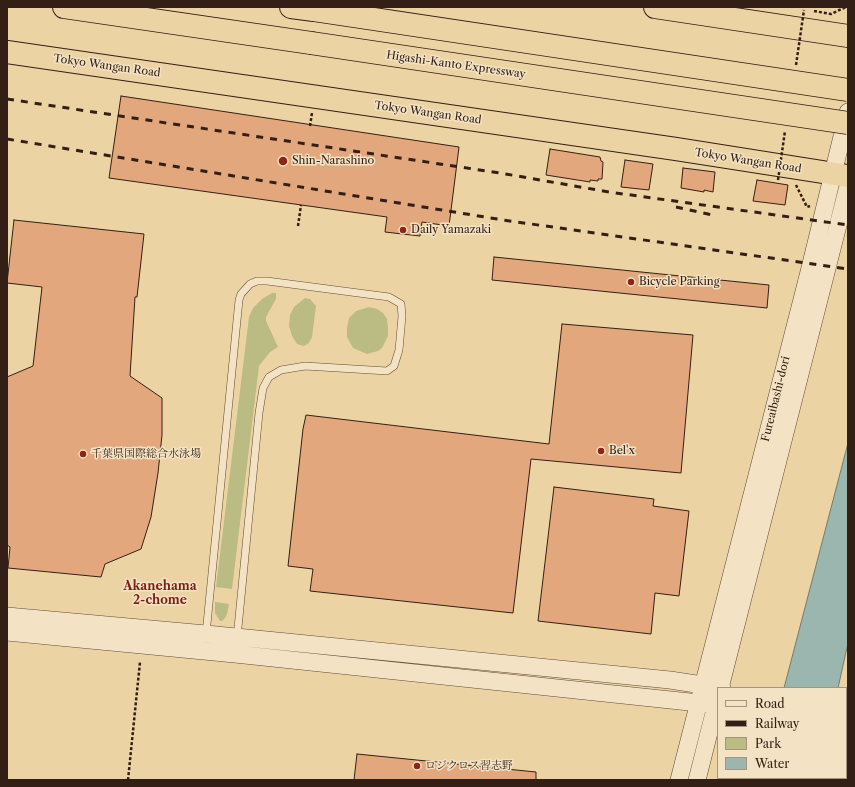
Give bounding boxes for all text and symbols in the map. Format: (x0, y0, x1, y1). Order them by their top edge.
street label: Higashi-Kanto Expressway (386, 49, 526, 81)
street label: Tokyo Wangan Road (53, 52, 161, 80)
street label: Tokyo Wangan Road (374, 99, 482, 127)
street label: Tokyo Wangan Road (694, 146, 802, 176)
place label: Shin-Narashino (292, 154, 374, 168)
marker: Shin-Narashino (277, 155, 289, 167)
place label: Daily Yamazaki (411, 223, 491, 237)
marker: Daily Yamazaki (398, 225, 408, 235)
place label: Bicycle Parking (639, 275, 720, 289)
marker: Bicycle Parking (626, 277, 636, 287)
street label: Fureaibashi-dori (759, 355, 793, 443)
place label: Bel'x (609, 444, 635, 458)
marker: Bel'x (596, 446, 606, 456)
place label: 千葉県国際総合水泳場 (91, 447, 201, 461)
marker: 千葉県国際総合水泳場 (78, 449, 88, 459)
district label: Akanehama 2-chome (123, 580, 197, 608)
legend (717, 687, 847, 779)
text: Road (755, 696, 785, 711)
text: Railway (755, 716, 800, 731)
text: Park (755, 736, 781, 751)
text: Water (755, 756, 789, 771)
place label: ロジクロス習志野 (425, 759, 513, 773)
marker: ロジクロス習志野 (412, 761, 422, 771)

